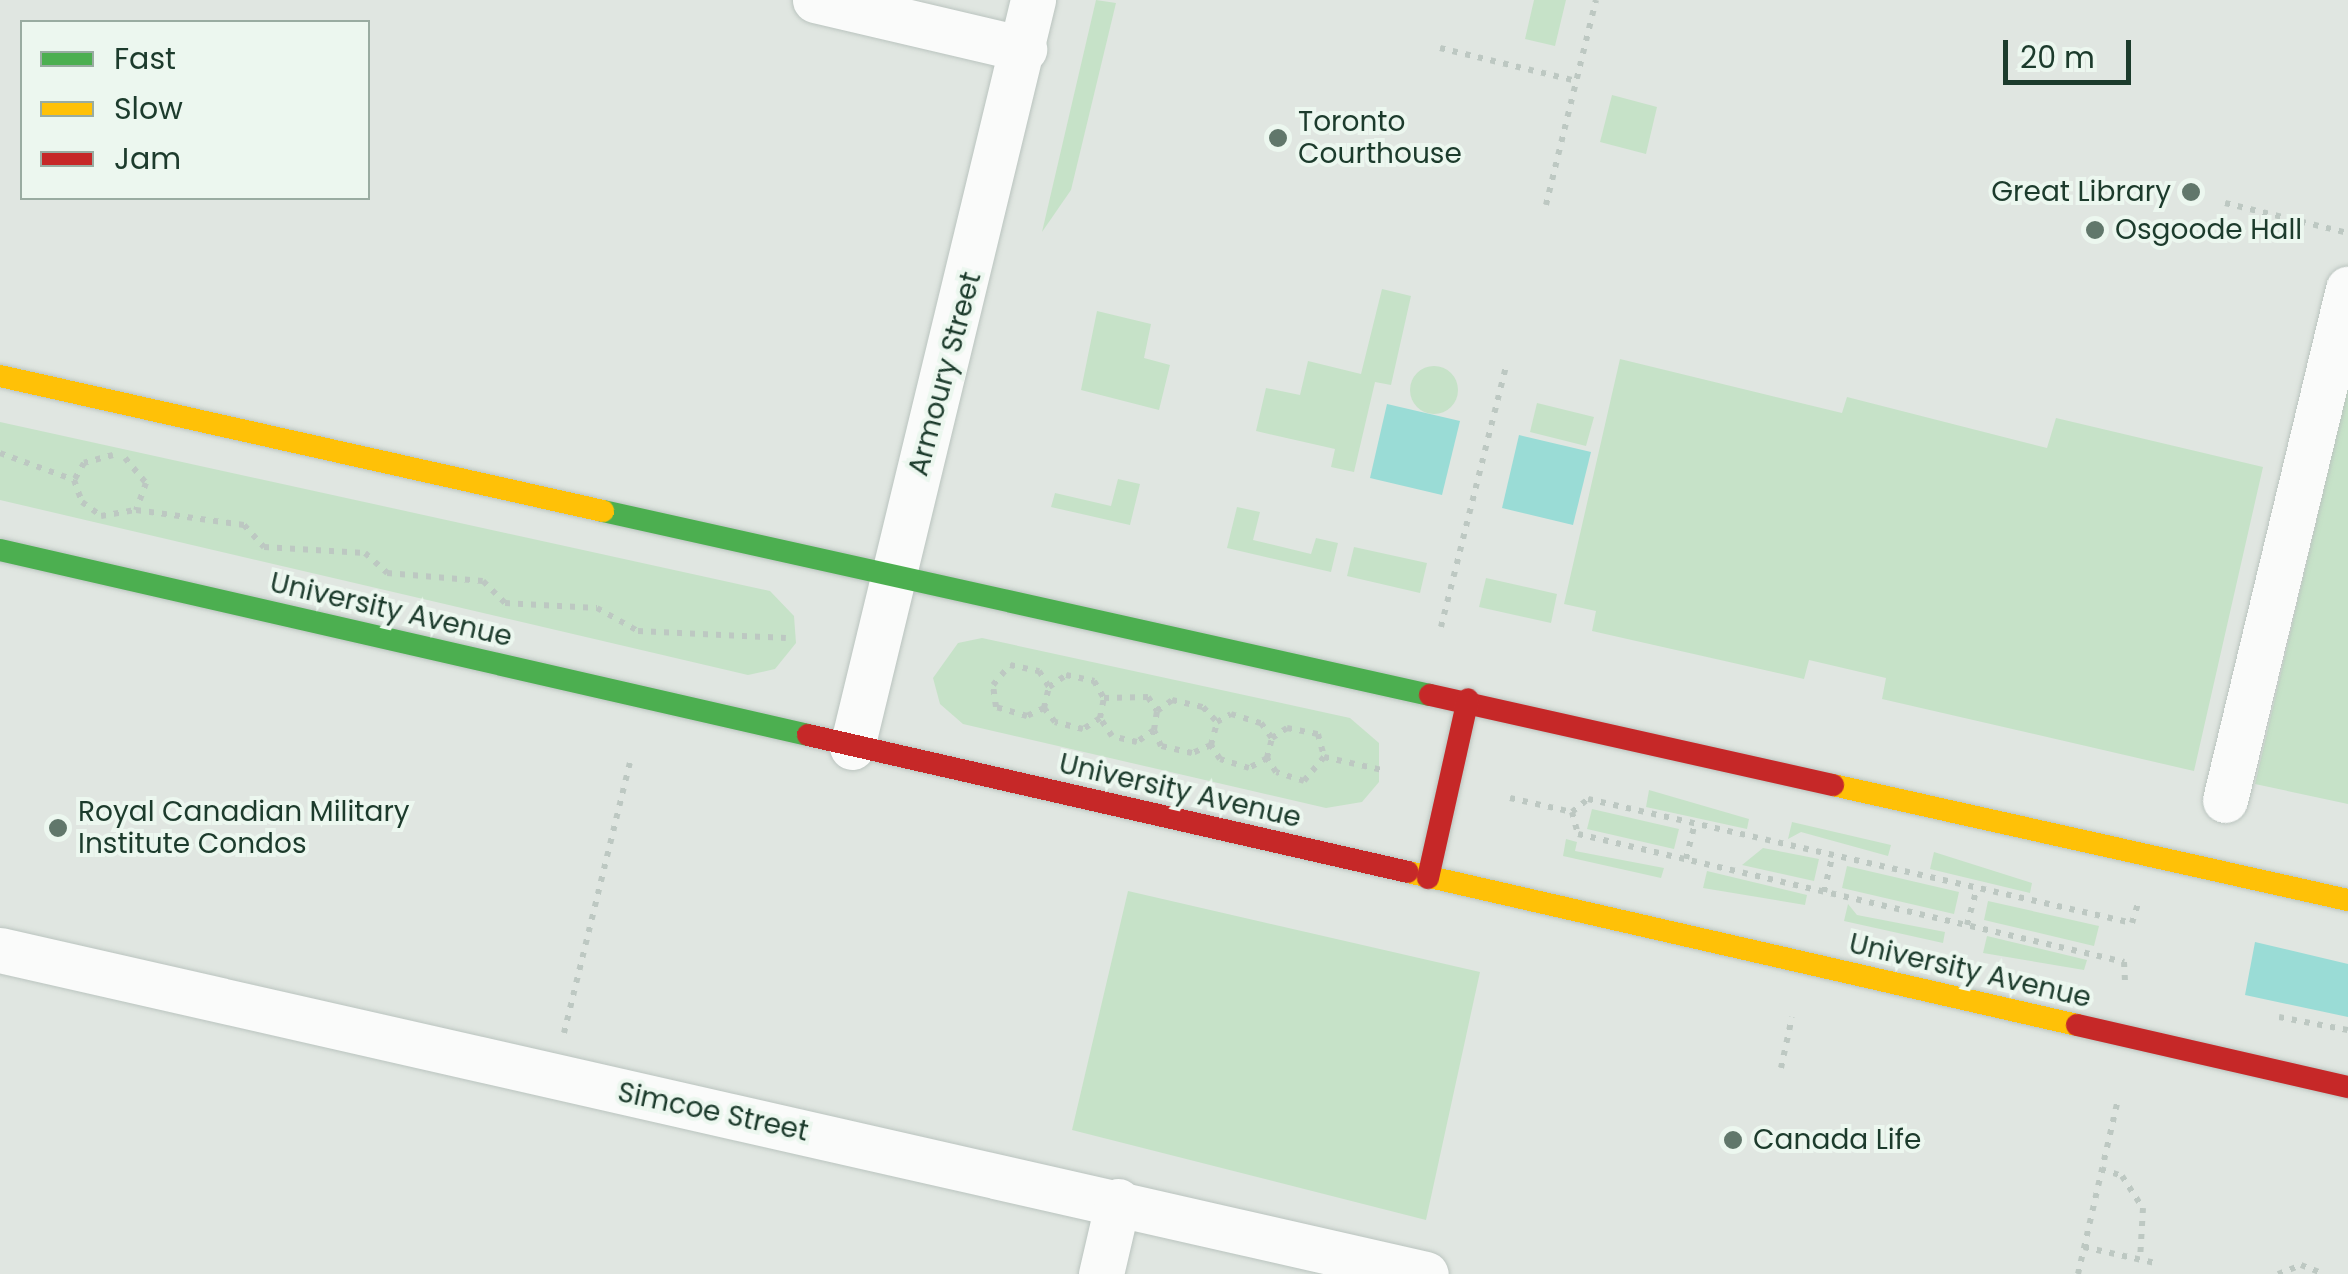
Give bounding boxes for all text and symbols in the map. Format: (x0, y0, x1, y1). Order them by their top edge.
legend (20, 20, 370, 200)
scale bar (2008, 20, 2136, 82)
text: 20 m (2020, 36, 2095, 79)
text: Fast (114, 37, 176, 80)
text: Slow (114, 87, 183, 130)
place label: Toronto Courthouse (1298, 105, 1462, 171)
marker: Toronto Courthouse (1267, 127, 1289, 149)
text: Jam (114, 137, 181, 180)
place label: Great Library (1991, 175, 2171, 209)
marker: Great Library (2180, 181, 2202, 203)
place label: Osgoode Hall (2115, 213, 2302, 247)
marker: Osgoode Hall (2084, 219, 2106, 241)
street label: Armoury Street (902, 268, 988, 480)
street label: University Avenue (267, 566, 515, 654)
street label: University Avenue (1056, 747, 1304, 835)
place label: Royal Canadian Military Institute Condos (78, 795, 410, 861)
marker: Royal Canadian Military Institute Condos (47, 817, 69, 839)
street label: University Avenue (1846, 927, 2094, 1015)
street label: Simcoe Street (615, 1075, 811, 1149)
place label: Canada Life (1753, 1123, 1921, 1157)
marker: Canada Life (1722, 1129, 1744, 1151)

